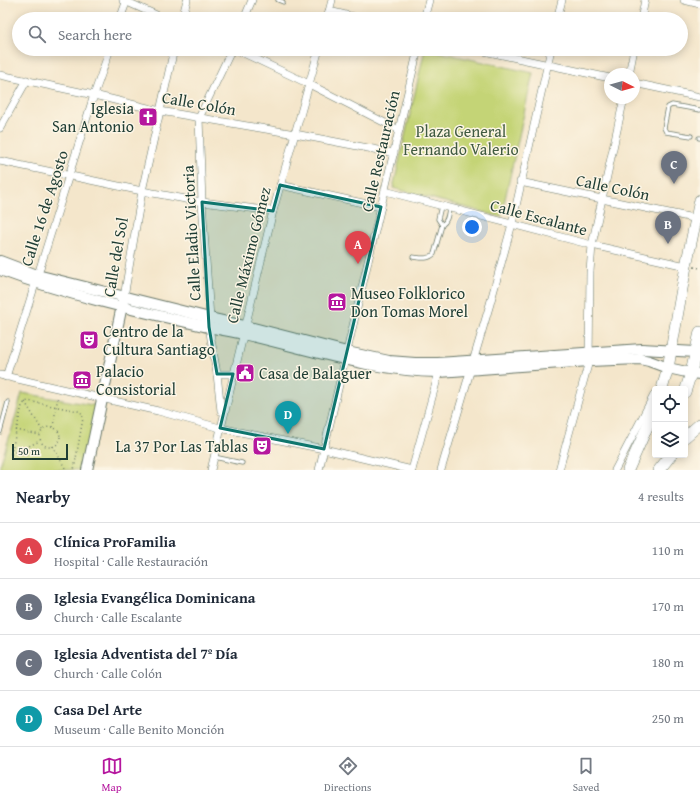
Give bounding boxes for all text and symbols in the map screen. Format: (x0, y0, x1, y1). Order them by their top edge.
search box (12, 12, 688, 56)
icon: search (26, 23, 48, 45)
text: Search here (58, 24, 132, 45)
north arrow (604, 68, 640, 104)
street label: Calle Colón (160, 85, 238, 121)
street label: Calle Restauración (354, 88, 406, 214)
place label: Iglesia San Antonio (52, 96, 134, 138)
church icon: Iglesia San Antonio (137, 106, 159, 128)
park label: Plaza General Fernando Valerio (403, 119, 519, 161)
street label: Calle 16 de Agosto (14, 147, 74, 269)
pin: C (661, 151, 687, 184)
street label: Calle Eladio Victoria (175, 164, 207, 301)
street label: Calle Colón (574, 167, 652, 207)
street label: Calle Máximo Gómez (219, 184, 277, 326)
street label: Calle Escalante (488, 193, 590, 241)
pin: B (655, 211, 681, 244)
street label: Calle del Sol (96, 215, 134, 299)
your location (462, 217, 482, 237)
pin: A (345, 231, 371, 264)
place label: Museo Folklorico Don Tomas Morel (351, 281, 469, 323)
museum icon: Museo Folklorico Don Tomas Morel (326, 291, 348, 313)
place label: Centro de la Cultura Santiago (103, 319, 215, 361)
theatre icon: Centro de la Cultura Santiago (78, 329, 100, 351)
place label: Palacio Consistorial (96, 359, 177, 401)
place label: Casa de Balaguer (259, 361, 372, 385)
public building icon: Casa de Balaguer (234, 362, 256, 384)
museum icon: Palacio Consistorial (71, 369, 93, 391)
map controls (652, 386, 688, 458)
button: locate (652, 386, 688, 422)
pin: D (275, 401, 301, 434)
button: layers (652, 422, 688, 458)
place label: La 37 Por Las Tablas (115, 434, 248, 458)
theatre icon: La 37 Por Las Tablas (251, 435, 273, 457)
scale bar (12, 442, 68, 461)
text: 50 m (18, 443, 40, 459)
text: Nearby (16, 484, 70, 509)
text: 4 results (638, 487, 684, 506)
text: Clínica ProFamilia (54, 531, 176, 552)
text: A (25, 541, 33, 560)
text: 110 m (652, 541, 684, 560)
text: Hospital · Calle Restauración (54, 552, 208, 571)
text: Iglesia Evangélica Dominicana (54, 587, 255, 608)
text: B (25, 597, 33, 616)
text: 170 m (652, 597, 684, 616)
text: Church · Calle Escalante (54, 608, 182, 627)
text: Iglesia Adventista del 7º Día (54, 643, 238, 664)
text: C (25, 653, 33, 672)
text: 180 m (652, 653, 684, 672)
text: Church · Calle Colón (54, 664, 162, 683)
text: Casa Del Arte (54, 699, 142, 720)
text: D (25, 709, 33, 728)
text: 250 m (652, 709, 684, 728)
text: Museum · Calle Benito Monción (54, 720, 224, 739)
tab: Map (101, 755, 123, 795)
tab: Directions (324, 755, 371, 795)
tab: Saved (573, 755, 599, 795)

